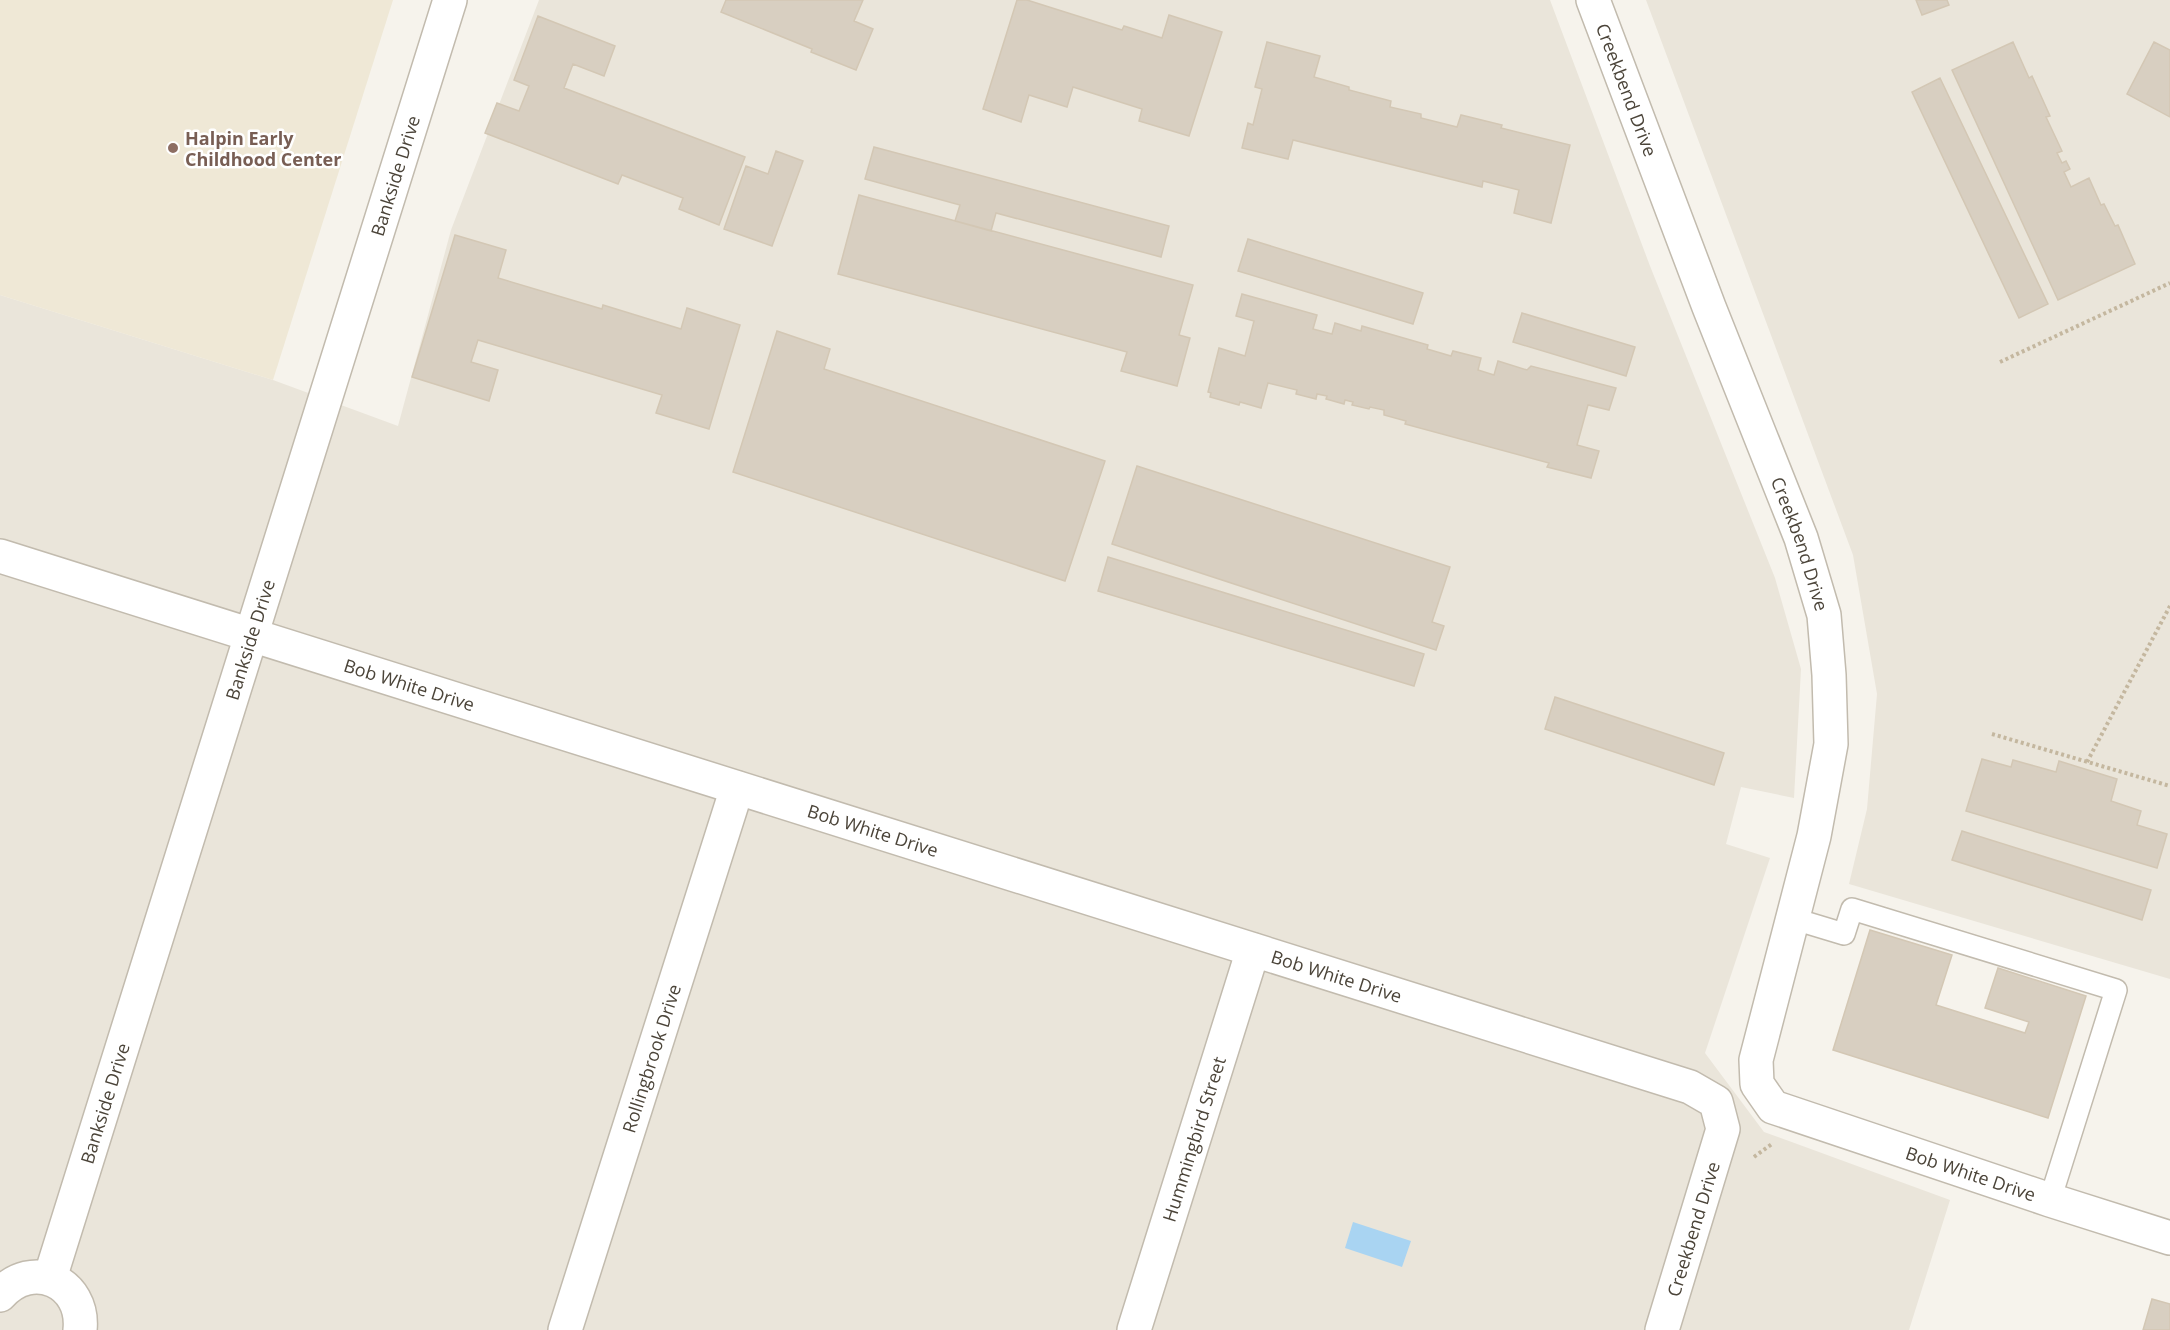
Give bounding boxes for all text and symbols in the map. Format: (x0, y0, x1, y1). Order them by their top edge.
street label: Creekbend Drive (1591, 20, 1663, 160)
street label: Bankside Drive (365, 112, 425, 239)
place label: Halpin Early Childhood Center (185, 126, 341, 171)
marker: Halpin Early Childhood Center (166, 141, 180, 155)
street label: Creekbend Drive (1766, 473, 1834, 614)
street label: Bankside Drive (220, 576, 280, 703)
street label: Bob White Drive (341, 653, 478, 716)
street label: Bob White Drive (805, 798, 941, 862)
street label: Bob White Drive (1268, 944, 1405, 1008)
street label: Rollingbrook Drive (616, 981, 686, 1136)
street label: Bankside Drive (75, 1040, 135, 1167)
street label: Hummingbird Street (1157, 1053, 1231, 1225)
street label: Bob White Drive (1903, 1140, 2039, 1206)
street label: Creekbend Drive (1661, 1158, 1725, 1300)

